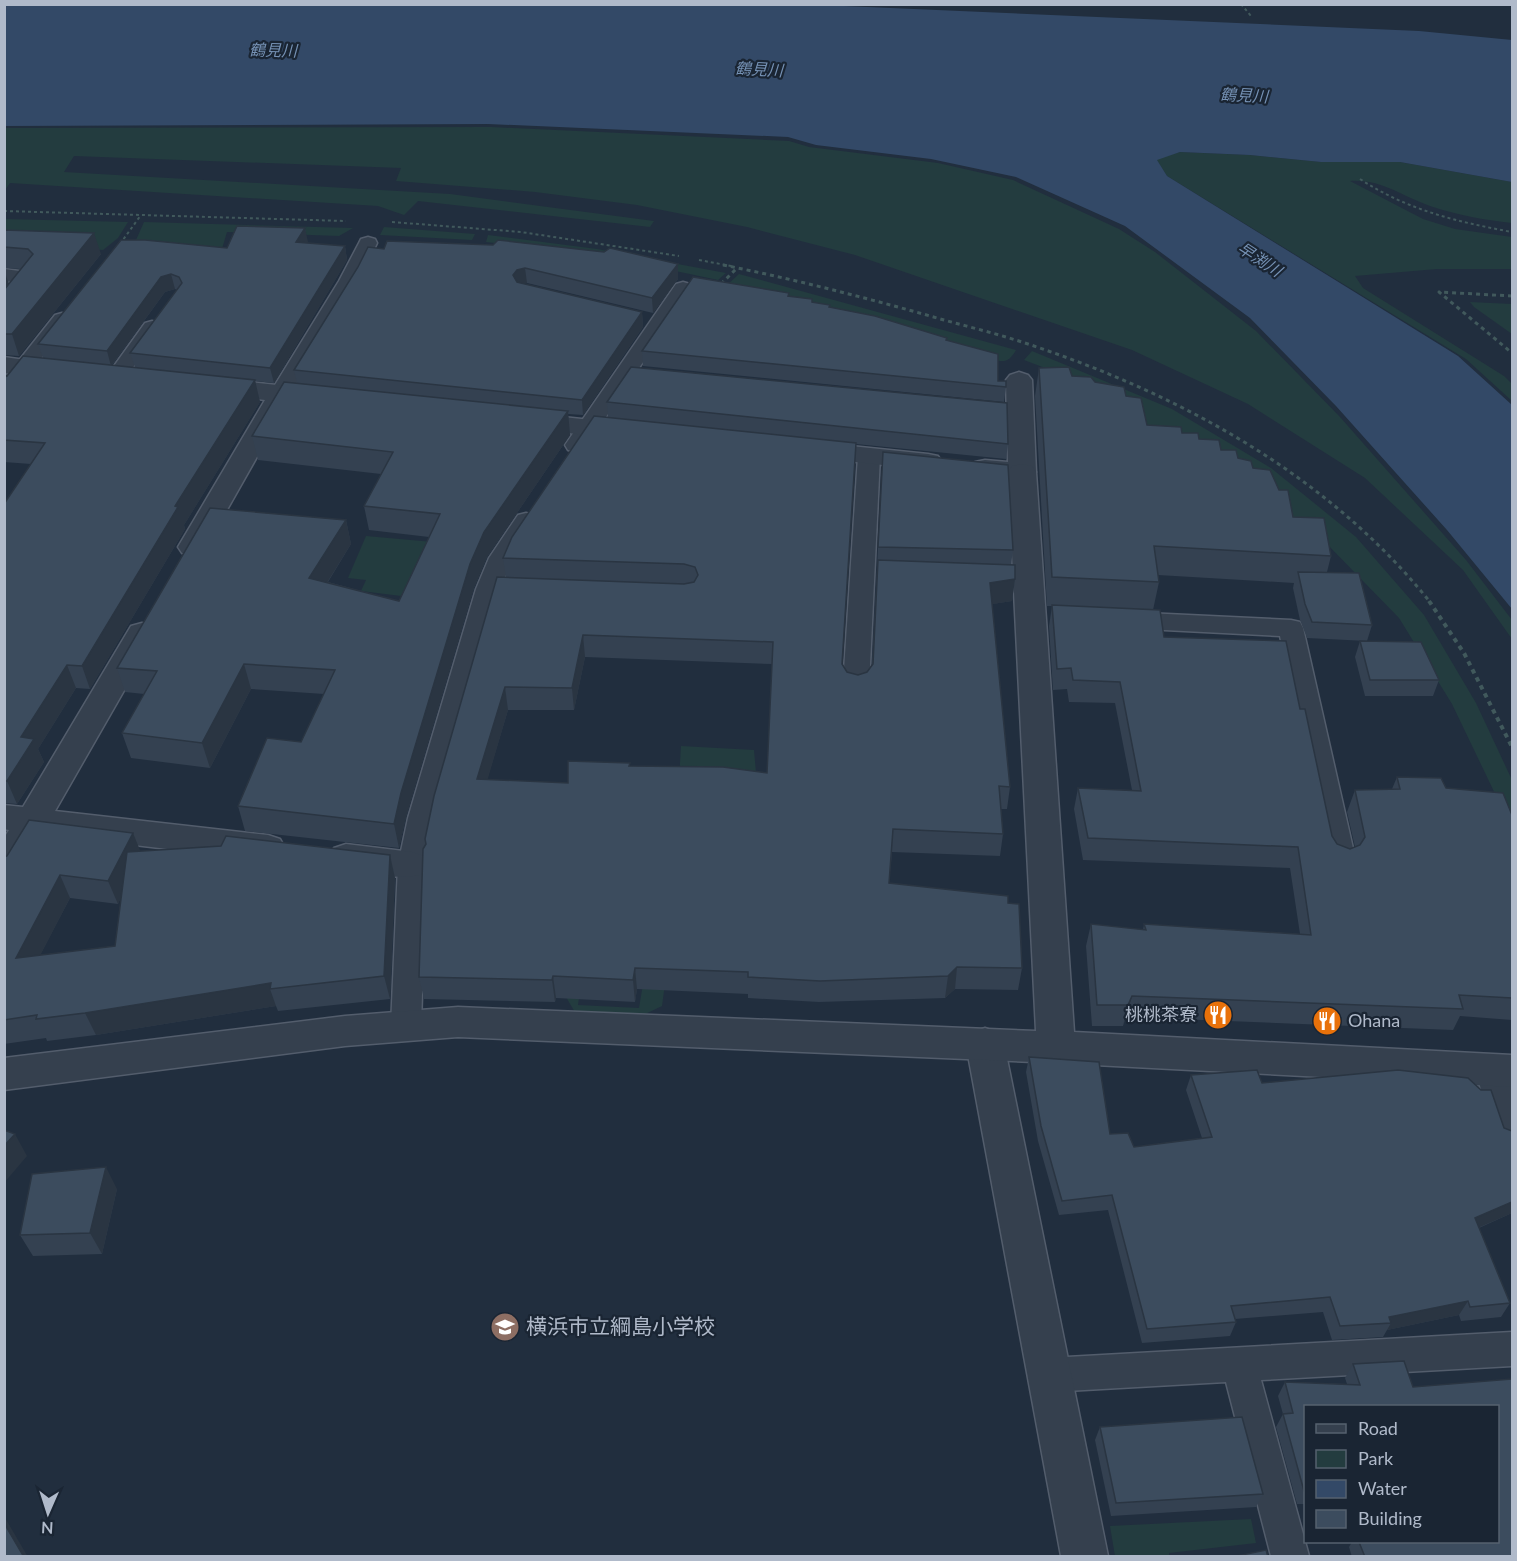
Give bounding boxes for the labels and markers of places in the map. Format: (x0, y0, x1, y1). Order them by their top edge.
restaurant icon: 桃桃茶寮 (1202, 999, 1234, 1031)
place label: 桃桃茶寮 (1125, 1003, 1197, 1025)
restaurant icon: Ohana (1311, 1005, 1343, 1037)
place label: Ohana (1348, 1009, 1400, 1031)
school or university icon: 横浜市立綱島小学校 (489, 1311, 521, 1343)
place label: 横浜市立綱島小学校 (526, 1313, 715, 1338)

